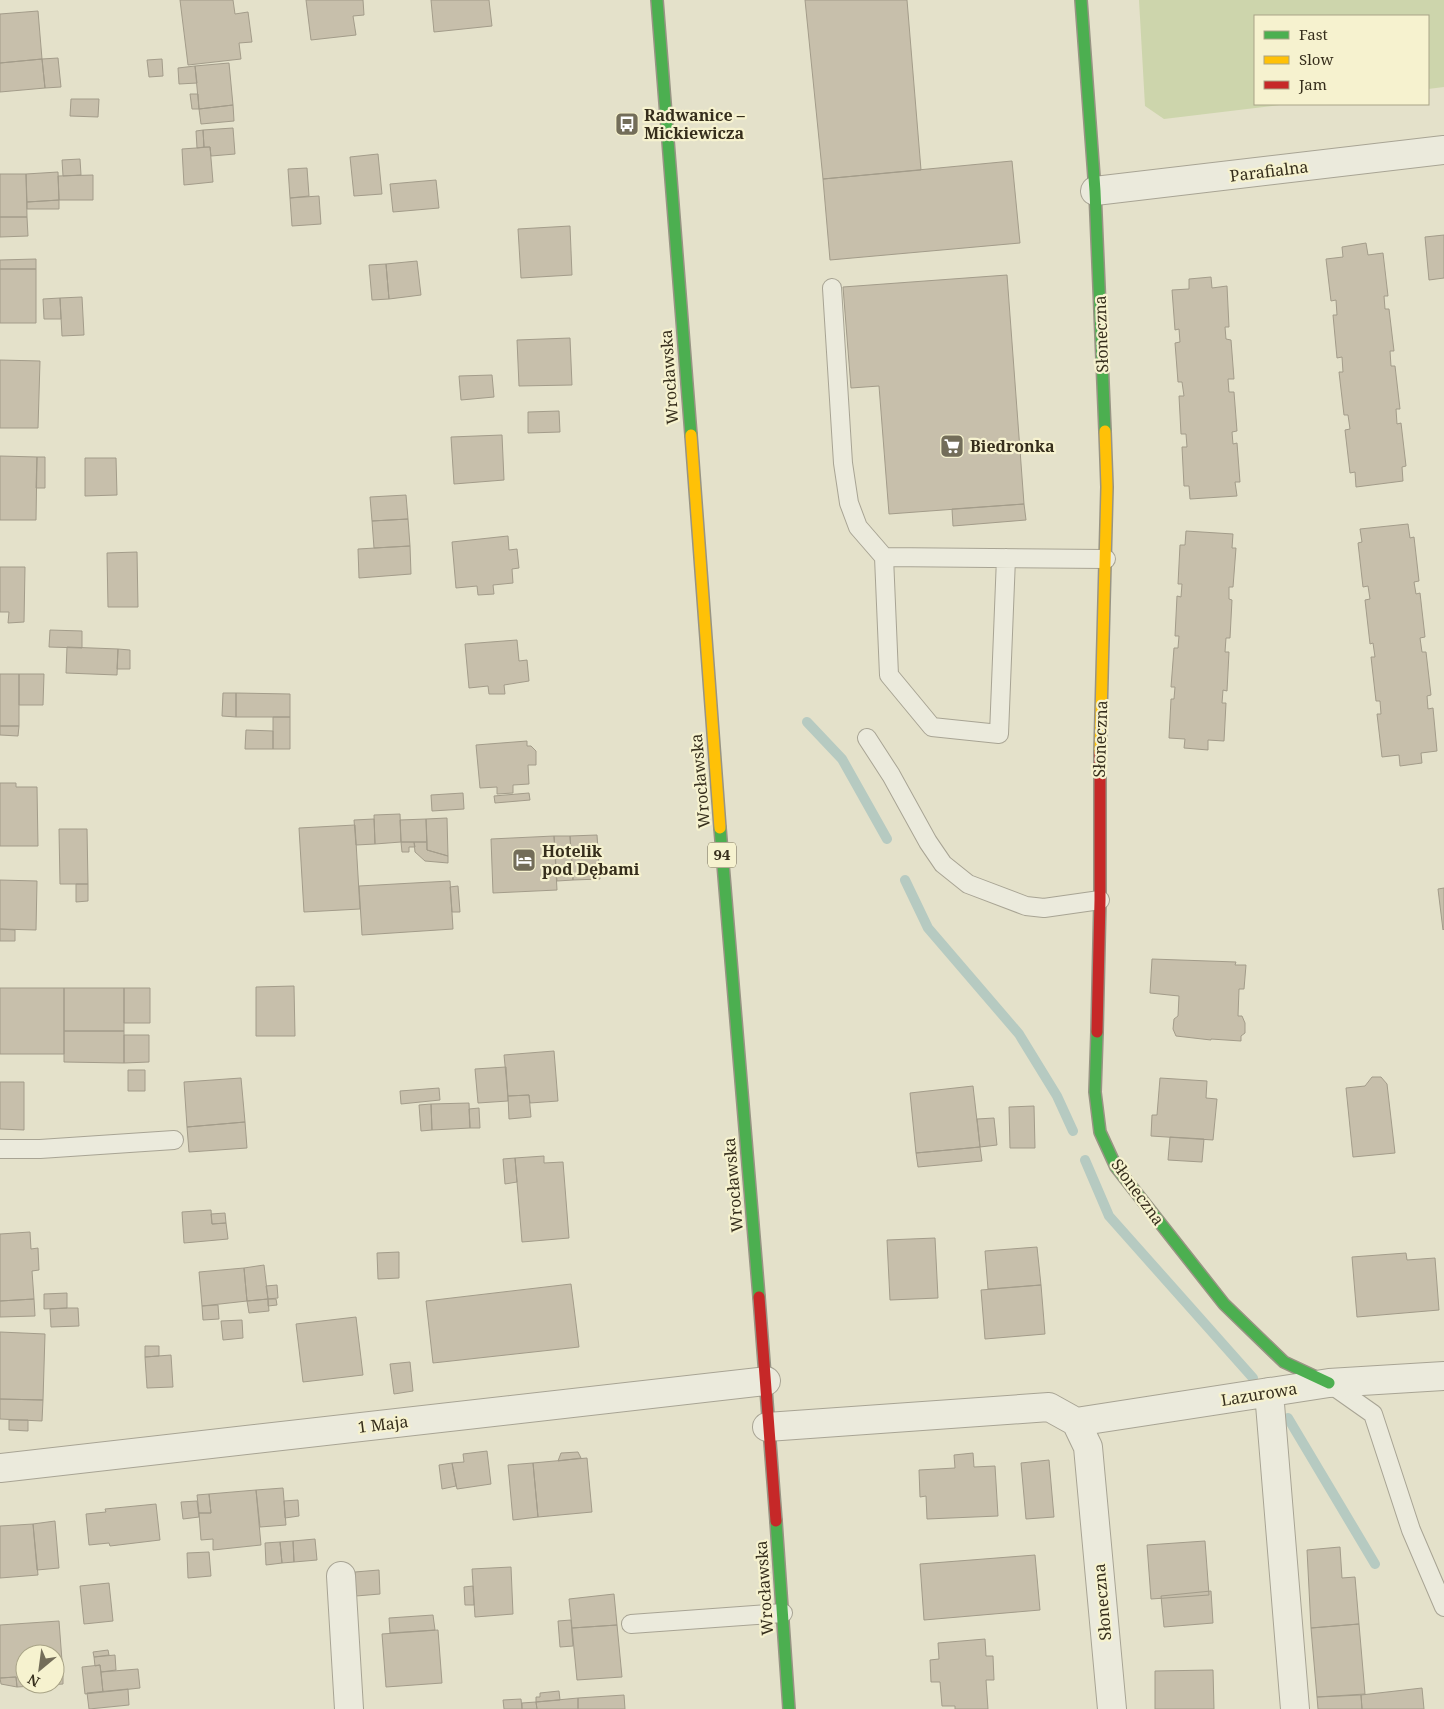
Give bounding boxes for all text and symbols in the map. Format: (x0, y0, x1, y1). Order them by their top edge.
legend (1254, 15, 1429, 105)
text: Fast (1299, 24, 1328, 44)
text: Slow (1299, 49, 1333, 69)
text: Jam (1298, 74, 1327, 94)
place label: Radwanice – Mickiewicza (644, 104, 746, 144)
bus stop icon: Radwanice – Mickiewicza (614, 111, 640, 137)
street label: Parafialna (1229, 155, 1309, 187)
street label: Słoneczna (1089, 295, 1113, 373)
street label: Wrocławska (655, 329, 683, 425)
supermarket icon: Biedronka (939, 433, 965, 459)
place label: Biedronka (970, 435, 1055, 457)
street label: Słoneczna (1088, 700, 1112, 778)
street label: Wrocławska (685, 733, 715, 829)
place label: Hotelik pod Dębami (542, 840, 640, 880)
road number: 94 (708, 842, 736, 868)
hotel icon: Hotelik pod Dębami (511, 847, 537, 873)
street label: Wrocławska (718, 1137, 748, 1233)
street label: Słoneczna (1106, 1154, 1170, 1230)
street label: Lazurowa (1219, 1377, 1299, 1411)
street label: 1 Maja (356, 1410, 410, 1438)
street label: Wrocławska (750, 1540, 778, 1636)
street label: Słoneczna (1088, 1562, 1116, 1642)
north arrow (15, 1644, 65, 1694)
text: N (24, 1670, 43, 1692)

